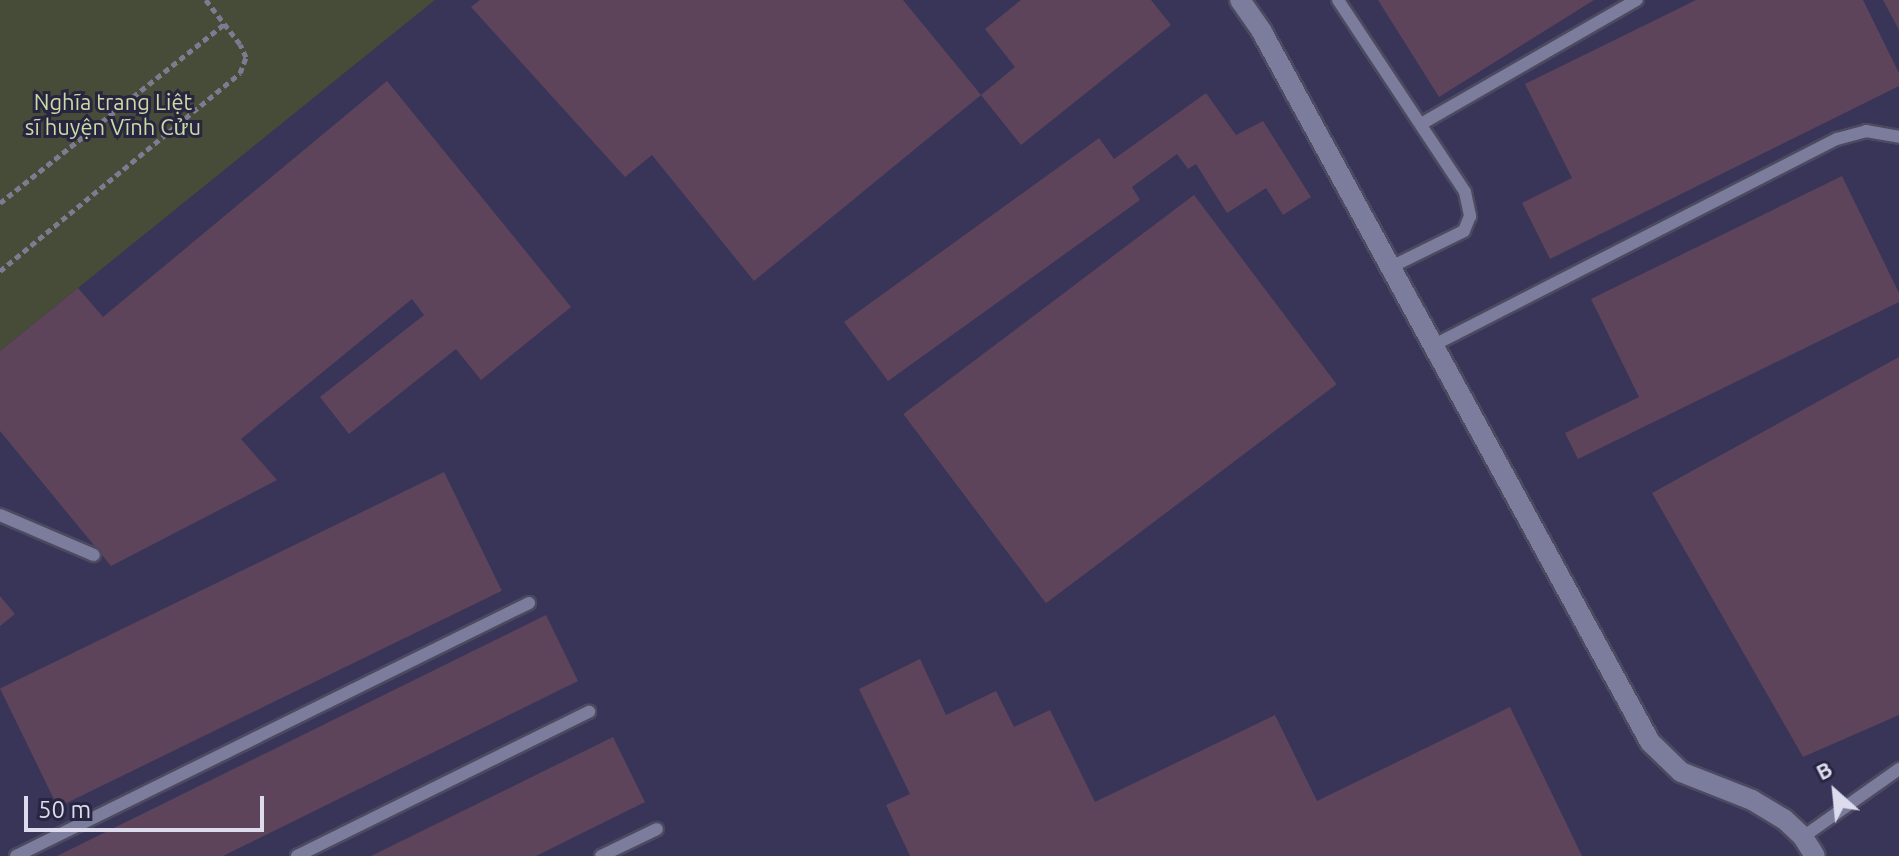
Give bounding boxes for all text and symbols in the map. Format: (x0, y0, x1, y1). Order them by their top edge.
park label: Nghĩa trang Liệt sĩ huyện Vĩnh Cửu (25, 88, 201, 140)
north arrow (1795, 752, 1875, 832)
text: B (1812, 756, 1836, 785)
scale bar (28, 780, 268, 830)
text: 50 m (38, 796, 91, 823)

